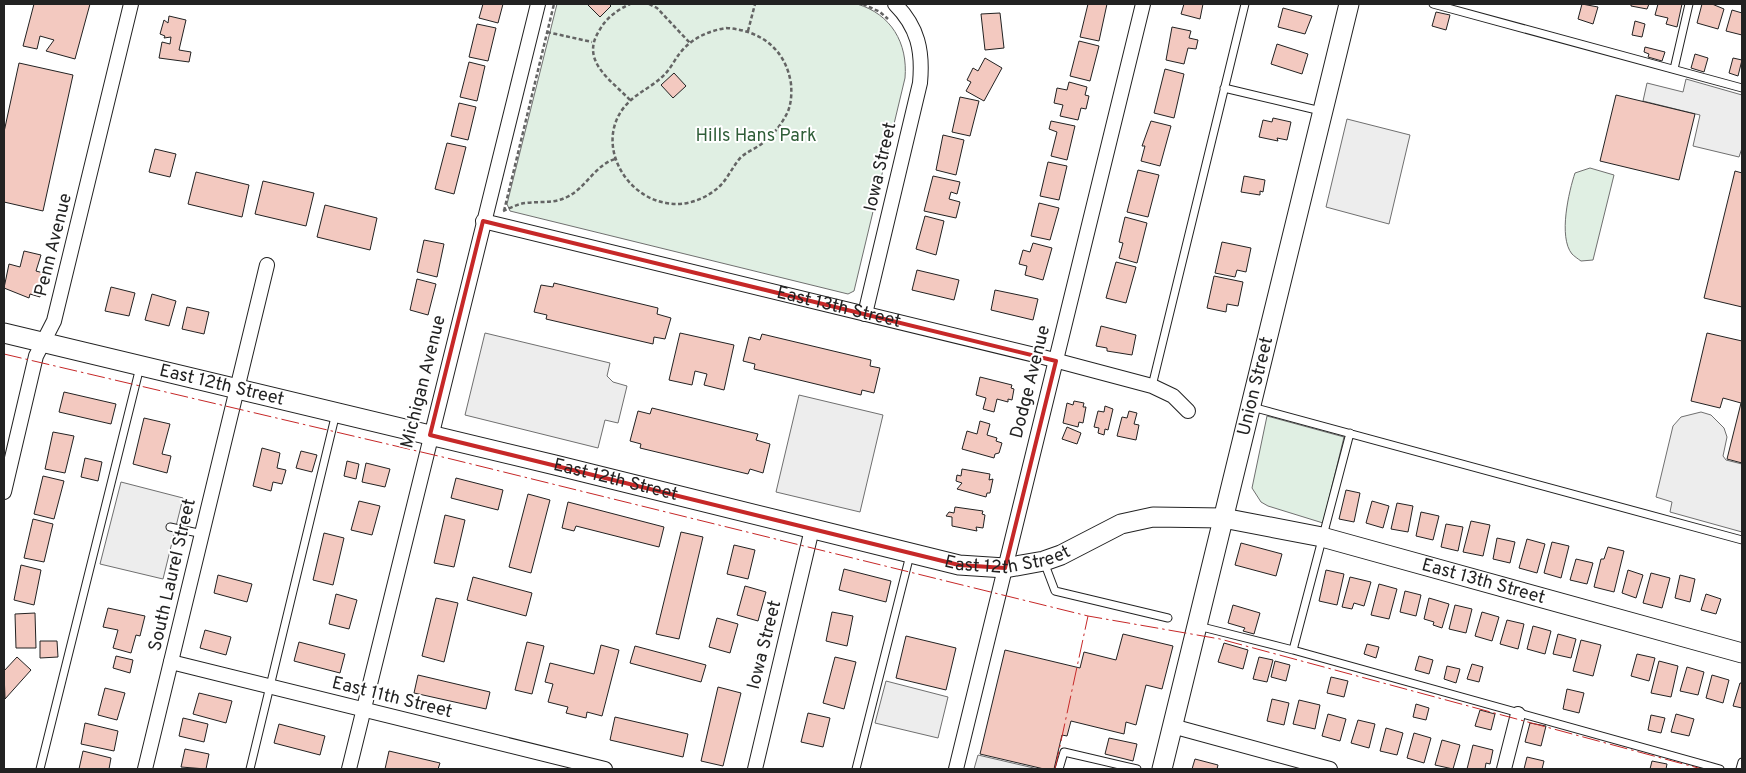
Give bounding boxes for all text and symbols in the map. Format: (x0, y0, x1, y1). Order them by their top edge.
street label: Iowa Street (860, 120, 902, 214)
park label: Hills Hans Park (696, 125, 817, 148)
street label: Penn Avenue (30, 191, 78, 299)
street label: East 13th Street (774, 281, 903, 334)
street label: Michigan Avenue (396, 313, 452, 451)
street label: Dodge Avenue (1006, 323, 1056, 441)
street label: Union Street (1232, 334, 1279, 438)
street label: East 12th Street (157, 359, 287, 411)
street label: East 12th Street (551, 453, 680, 506)
street label: South Laurel Street (144, 496, 202, 654)
street label: East 12th Street (942, 541, 1075, 580)
street label: East 13th Street (1419, 554, 1548, 610)
street label: Iowa Street (743, 598, 787, 692)
street label: East 11th Street (329, 672, 455, 724)

